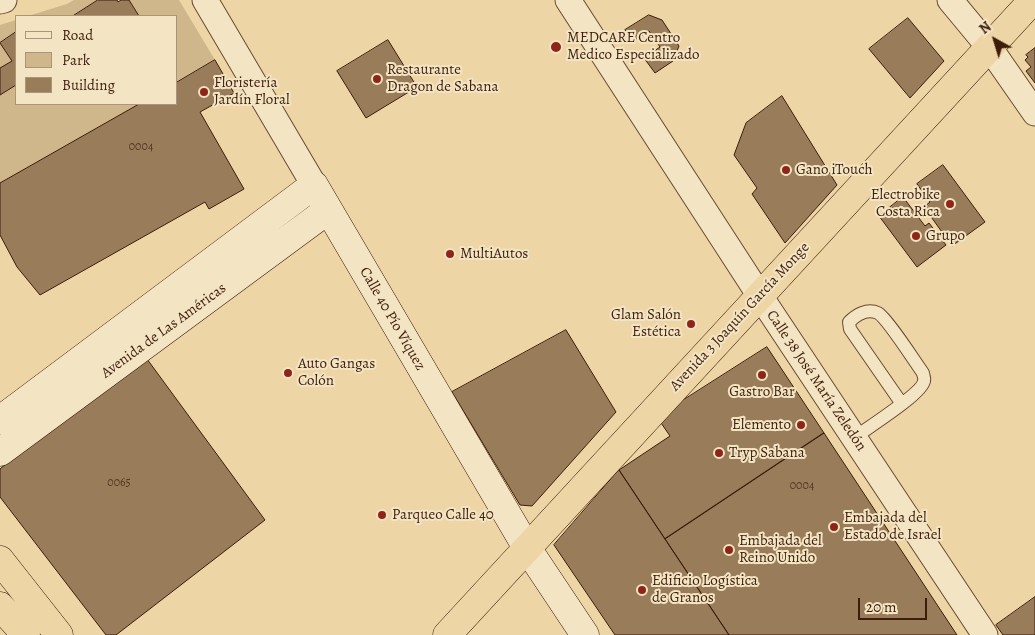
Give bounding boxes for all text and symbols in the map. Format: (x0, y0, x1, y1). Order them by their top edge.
legend (15, 15, 178, 105)
north arrow (970, 15, 1020, 65)
text: N (975, 17, 995, 39)
text: Road (62, 25, 93, 45)
place label: MEDCARE Centro Medico Especializado (567, 29, 699, 64)
marker: MEDCARE Centro Medico Especializado (549, 40, 563, 54)
text: Park (62, 50, 90, 70)
place label: Restaurante Dragon de Sabana (387, 61, 499, 96)
marker: Restaurante Dragon de Sabana (371, 73, 383, 85)
place label: Floristería Jardín Floral (214, 74, 290, 109)
text: Building (62, 75, 115, 95)
marker: Floristería Jardín Floral (198, 86, 210, 98)
house number: 0004 (129, 140, 153, 154)
place label: Gano iTouch (796, 161, 873, 179)
marker: Gano iTouch (780, 164, 792, 176)
place label: Electrobike Costa Rica (871, 186, 940, 221)
marker: Electrobike Costa Rica (944, 198, 956, 210)
place label: Grupo (926, 227, 965, 245)
marker: Grupo (910, 230, 922, 242)
street label: Avenida 3 Joaquín García Monge (666, 239, 814, 395)
place label: MultiAutos (460, 245, 528, 263)
marker: MultiAutos (444, 248, 456, 260)
street label: Calle 40 Pío Víquez (355, 264, 429, 374)
street label: Avenida de Las Américas (98, 280, 230, 382)
place label: Glam Salón Estética (611, 306, 681, 341)
street label: Calle 38 José María Zeledón (762, 307, 870, 455)
marker: Glam Salón Estética (685, 318, 697, 330)
place label: Auto Gangas Colón (298, 355, 375, 390)
marker: Auto Gangas Colón (282, 367, 294, 379)
marker: Gastro Bar (756, 369, 768, 381)
place label: Gastro Bar (729, 383, 795, 401)
place label: Elemento (732, 416, 791, 434)
marker: Elemento (795, 419, 807, 431)
place label: Tryp Sabana (729, 444, 805, 462)
marker: Tryp Sabana (713, 447, 725, 459)
house number: 0065 (107, 476, 131, 490)
house number: 0004 (790, 479, 814, 493)
place label: Parqueo Calle 40 (392, 506, 494, 524)
marker: Parqueo Calle 40 (376, 509, 388, 521)
place label: Embajada del Estado de Israel (844, 509, 941, 544)
marker: Embajada del Estado de Israel (828, 521, 840, 533)
place label: Embajada del Reino Unido (739, 532, 822, 567)
marker: Embajada del Reino Unido (723, 544, 735, 556)
place label: Edificio Logística de Granos (652, 572, 758, 607)
marker: Edificio Logística de Granos (636, 584, 648, 596)
scale bar (860, 588, 929, 620)
text: 20 m (866, 597, 897, 617)

